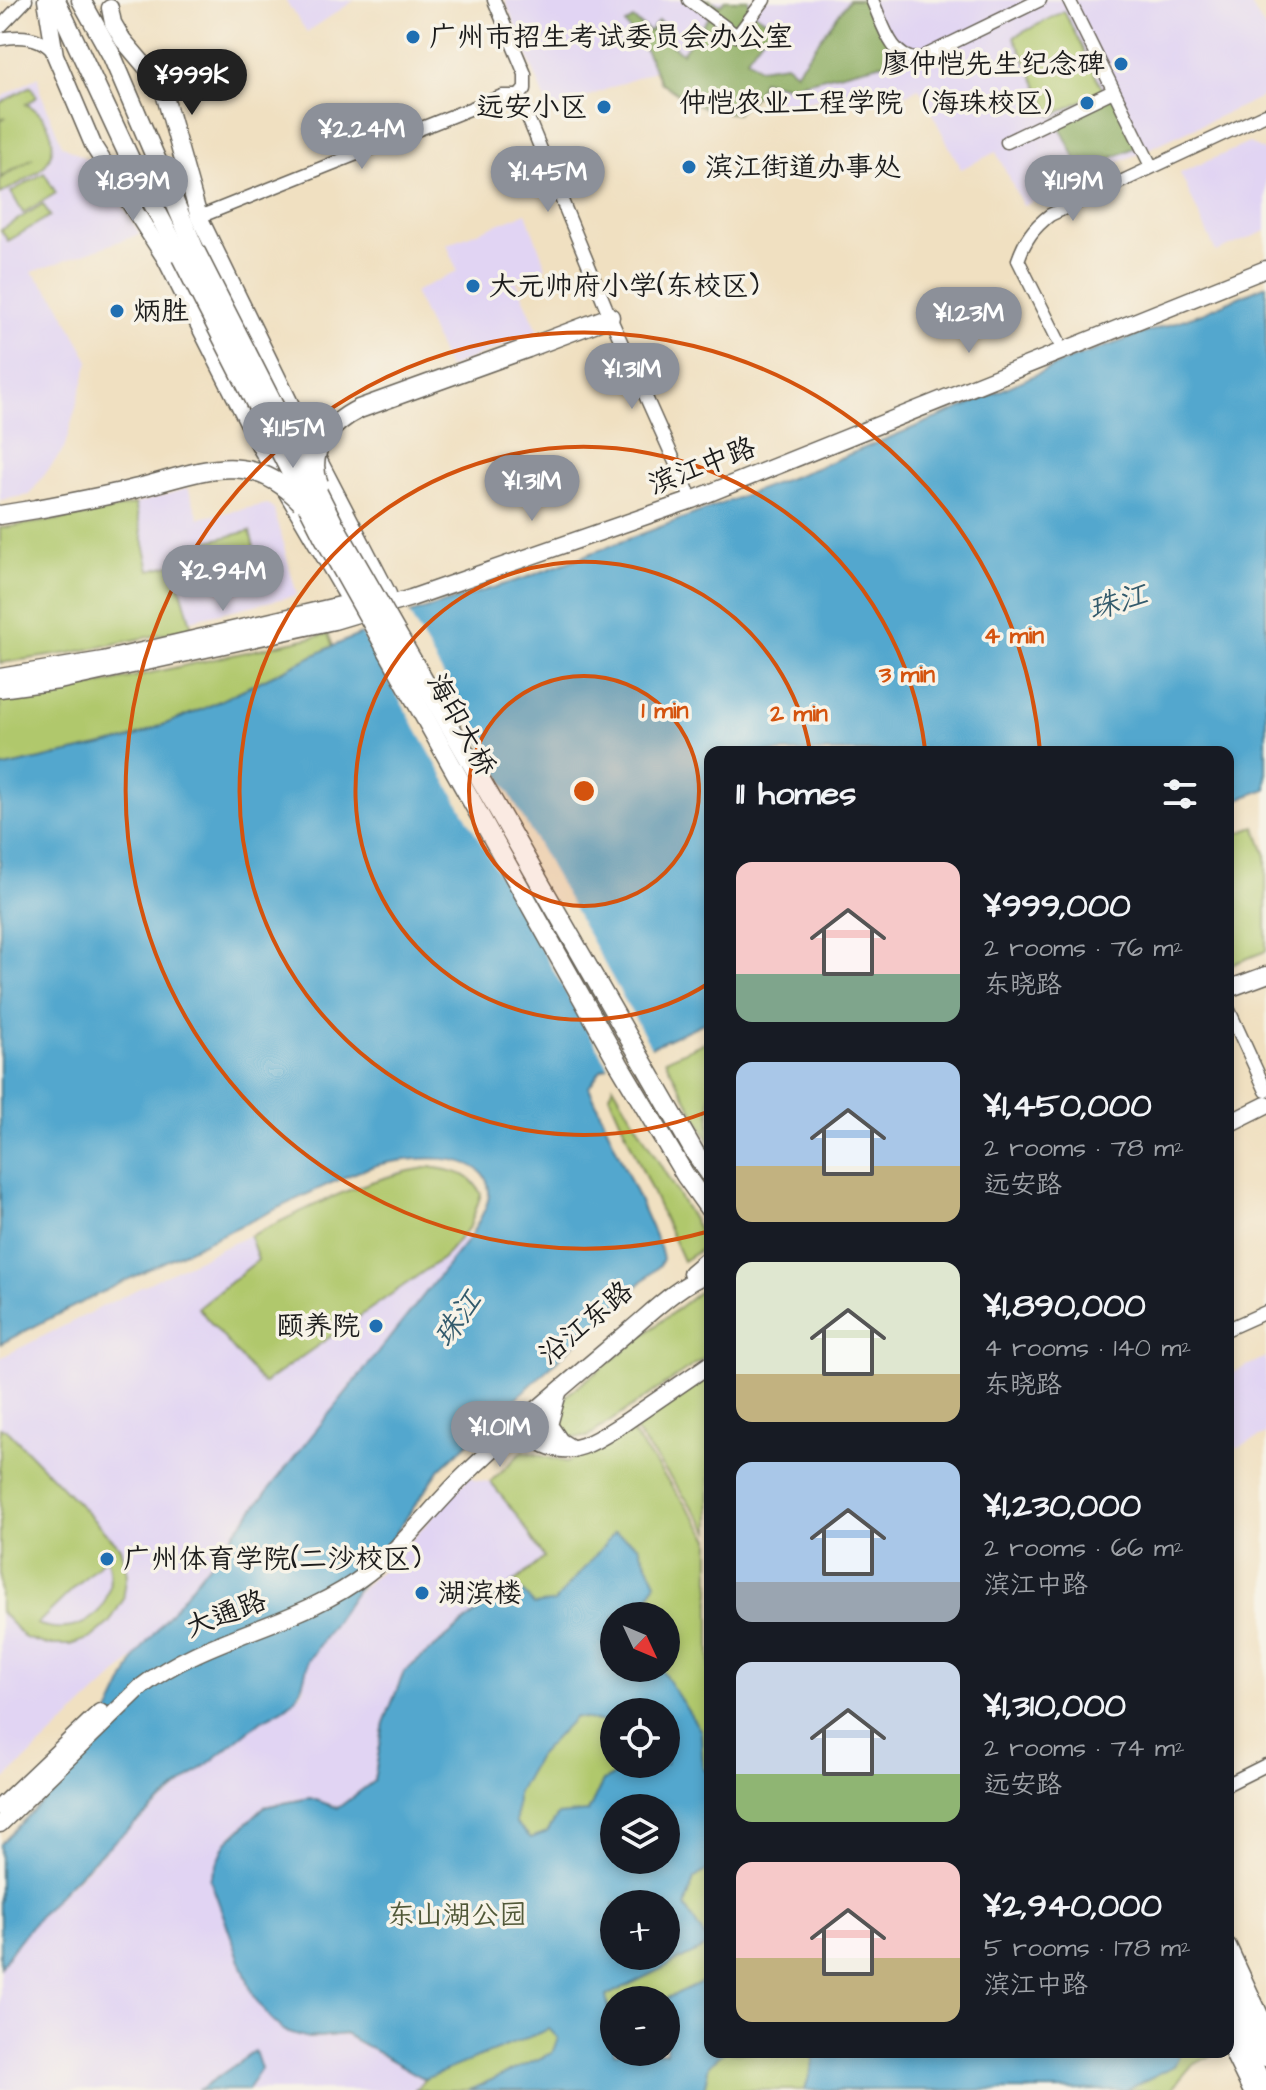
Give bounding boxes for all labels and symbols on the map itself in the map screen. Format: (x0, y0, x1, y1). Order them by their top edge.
place label: 广州市招生考试委员会办公室 (429, 18, 793, 57)
marker: 广州市招生考试委员会办公室 (404, 28, 422, 46)
place label: 廖仲恺先生纪念碑 (881, 45, 1105, 84)
pin: ¥999K (136, 49, 248, 117)
marker: 廖仲恺先生纪念碑 (1112, 55, 1130, 73)
place label: 仲恺农业工程学院（海珠校区） (679, 84, 1071, 123)
place label: 远安小区 (476, 88, 588, 127)
marker: 仲恺农业工程学院（海珠校区） (1078, 94, 1096, 112)
marker: 远安小区 (595, 98, 613, 116)
pin: ¥2.24M (297, 103, 427, 171)
pin: ¥1.45M (483, 146, 613, 214)
place label: 滨江街道办事处 (705, 148, 901, 187)
pin: ¥1.89M (68, 155, 198, 223)
pin: ¥1.19M (1008, 155, 1138, 223)
marker: 滨江街道办事处 (680, 158, 698, 176)
place label: 大元帅府小学(东校区) (489, 267, 759, 306)
marker: 大元帅府小学(东校区) (464, 277, 482, 295)
pin: ¥1.23M (904, 287, 1034, 355)
place label: 炳胜 (133, 292, 189, 331)
marker: 炳胜 (108, 302, 126, 320)
pin: ¥1.31M (567, 343, 697, 411)
pin: ¥1.15M (228, 402, 358, 470)
street label: 滨江中路 (643, 428, 761, 504)
pin: ¥1.31M (467, 455, 597, 523)
pin: ¥2.94M (158, 545, 288, 613)
water label: 珠江 (1083, 573, 1155, 630)
text: 4 min (984, 619, 1044, 653)
text: 3 min (878, 658, 935, 692)
street label: 海印大桥 (417, 667, 505, 783)
text: 1 min (642, 694, 689, 728)
text: 2 min (769, 697, 828, 731)
centre of rings (570, 777, 598, 805)
street label: 沿江东路 (531, 1272, 641, 1374)
water label: 珠江 (423, 1281, 494, 1356)
place label: 颐养院 (276, 1307, 360, 1346)
marker: 颐养院 (367, 1317, 385, 1335)
pin: ¥1.01M (435, 1401, 565, 1469)
place label: 广州体育学院(二沙校区) (123, 1540, 421, 1579)
marker: 广州体育学院(二沙校区) (98, 1550, 116, 1568)
place label: 湖滨楼 (438, 1574, 522, 1613)
street label: 大通路 (180, 1581, 272, 1647)
marker: 湖滨楼 (413, 1584, 431, 1602)
north arrow (600, 1602, 680, 1682)
park label: 东山湖公园 (387, 1896, 527, 1935)

